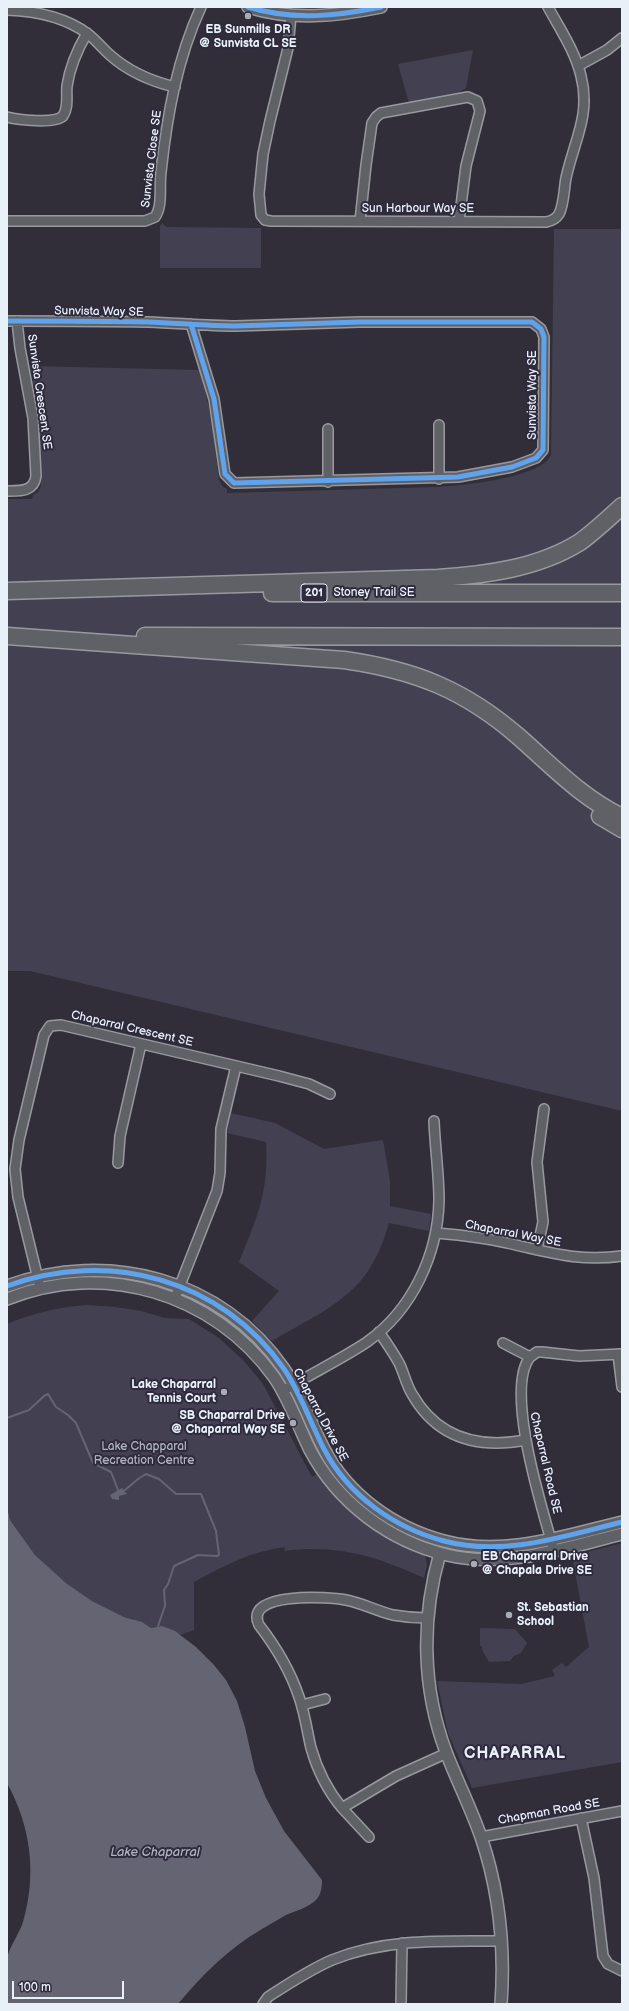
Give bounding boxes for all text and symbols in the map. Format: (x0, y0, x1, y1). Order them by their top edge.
marker: EB Sunmills DR @ Sunvista CL SE (243, 11, 253, 21)
place label: EB Sunmills DR @ Sunvista CL SE (199, 23, 297, 51)
street label: Sunvista Close SE (139, 109, 165, 209)
street label: Sun Harbour Way SE (362, 202, 474, 216)
street label: Sunvista Way SE (54, 304, 144, 320)
street label: Sunvista Crescent SE (24, 333, 54, 451)
street label: Sunvista Way SE (526, 350, 540, 440)
road number: 201 (301, 584, 327, 602)
street label: Stoney Trail SE (333, 586, 415, 600)
street label: Chaparral Crescent SE (70, 1008, 194, 1050)
street label: Chaparral Way SE (464, 1218, 562, 1250)
street label: Chaparral Drive SE (289, 1366, 351, 1464)
place label: Lake Chaparral Tennis Court (131, 1378, 216, 1406)
marker: Lake Chaparral Tennis Court (219, 1387, 229, 1397)
place label: SB Chaparral Drive @ Chaparral Way SE (171, 1409, 285, 1437)
street label: Chaparral Road SE (526, 1411, 564, 1515)
marker: SB Chaparral Drive @ Chaparral Way SE (288, 1418, 298, 1428)
park label: Lake Chapparal Recreation Centre (94, 1440, 194, 1468)
place label: EB Chaparral Drive @ Chapala Drive SE (482, 1550, 592, 1578)
marker: EB Chaparral Drive @ Chapala Drive SE (469, 1559, 479, 1569)
place label: St. Sebastian School (517, 1601, 589, 1629)
marker: St. Sebastian School (504, 1610, 514, 1620)
district label: CHAPARRAL (464, 1744, 566, 1764)
street label: Chapman Road SE (497, 1796, 601, 1828)
water label: Lake Chaparral (110, 1845, 200, 1861)
scale bar (14, 1973, 126, 1999)
text: 100 m (19, 1980, 51, 1995)

